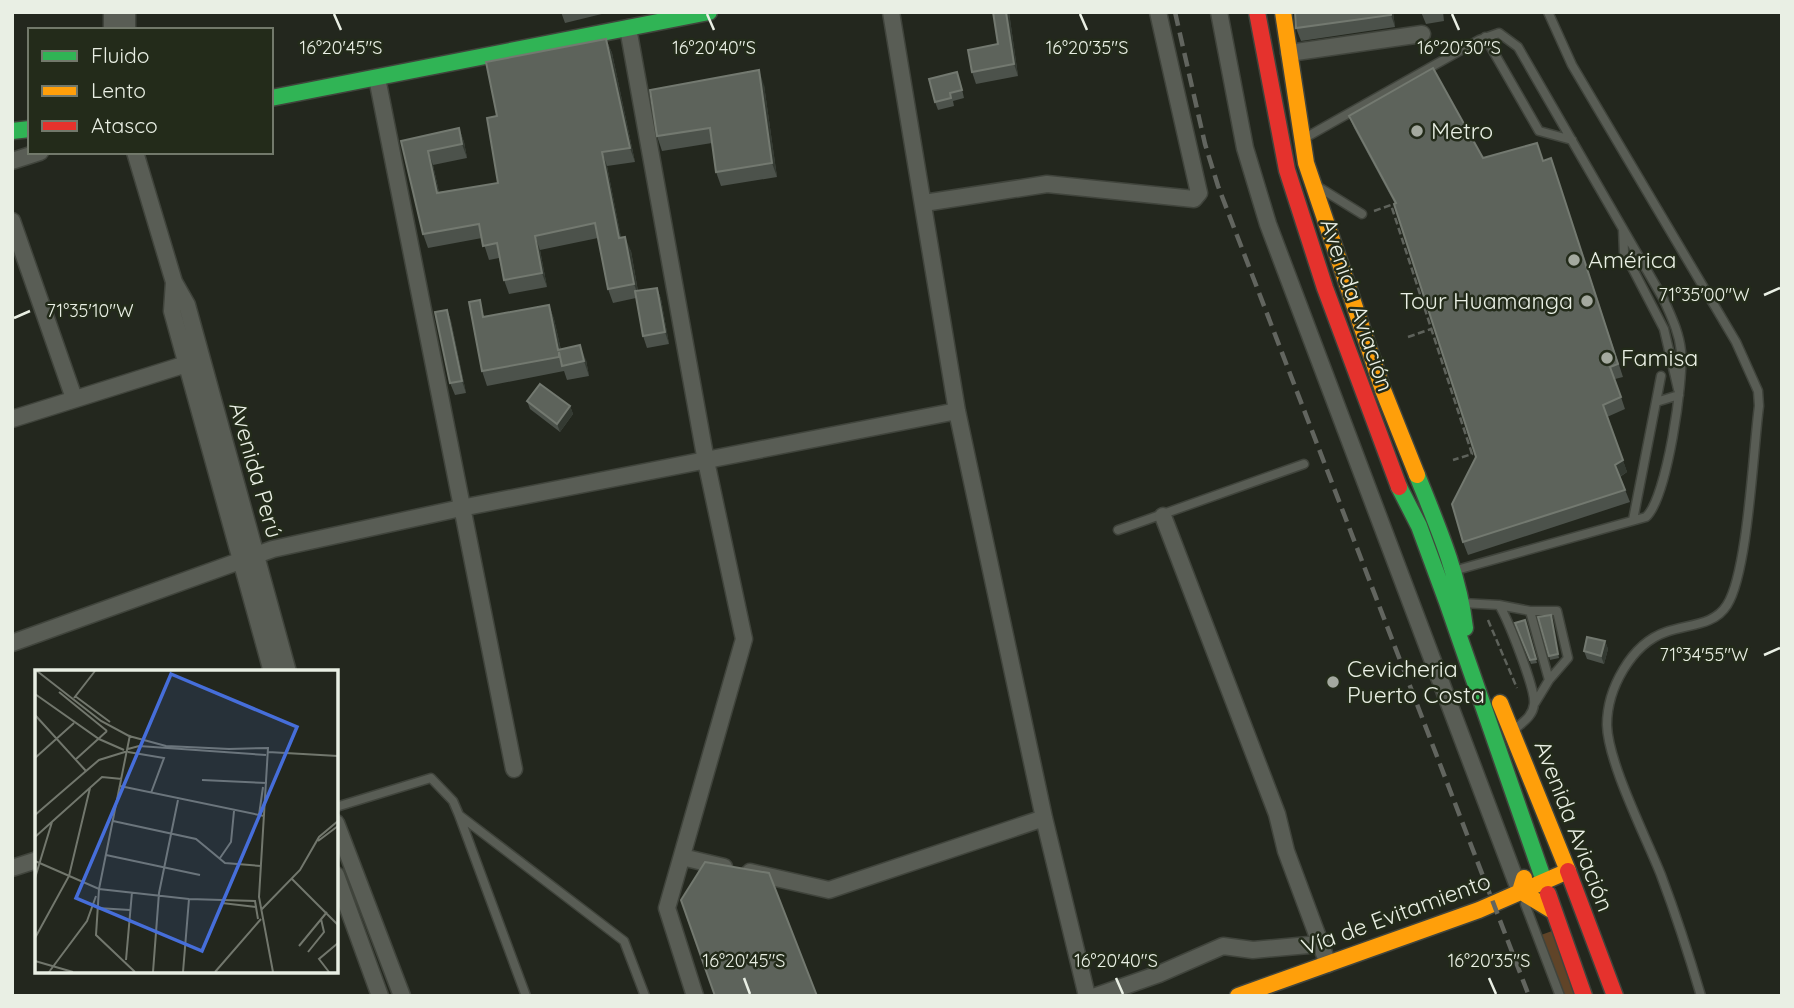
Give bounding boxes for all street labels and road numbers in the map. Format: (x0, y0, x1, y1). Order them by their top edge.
street label: Avenida Aviación (1314, 215, 1401, 395)
street label: Avenida Perú (223, 399, 290, 541)
street label: Avenida Aviación (1529, 736, 1620, 915)
street label: Vía de Evitamiento (1297, 866, 1494, 961)

